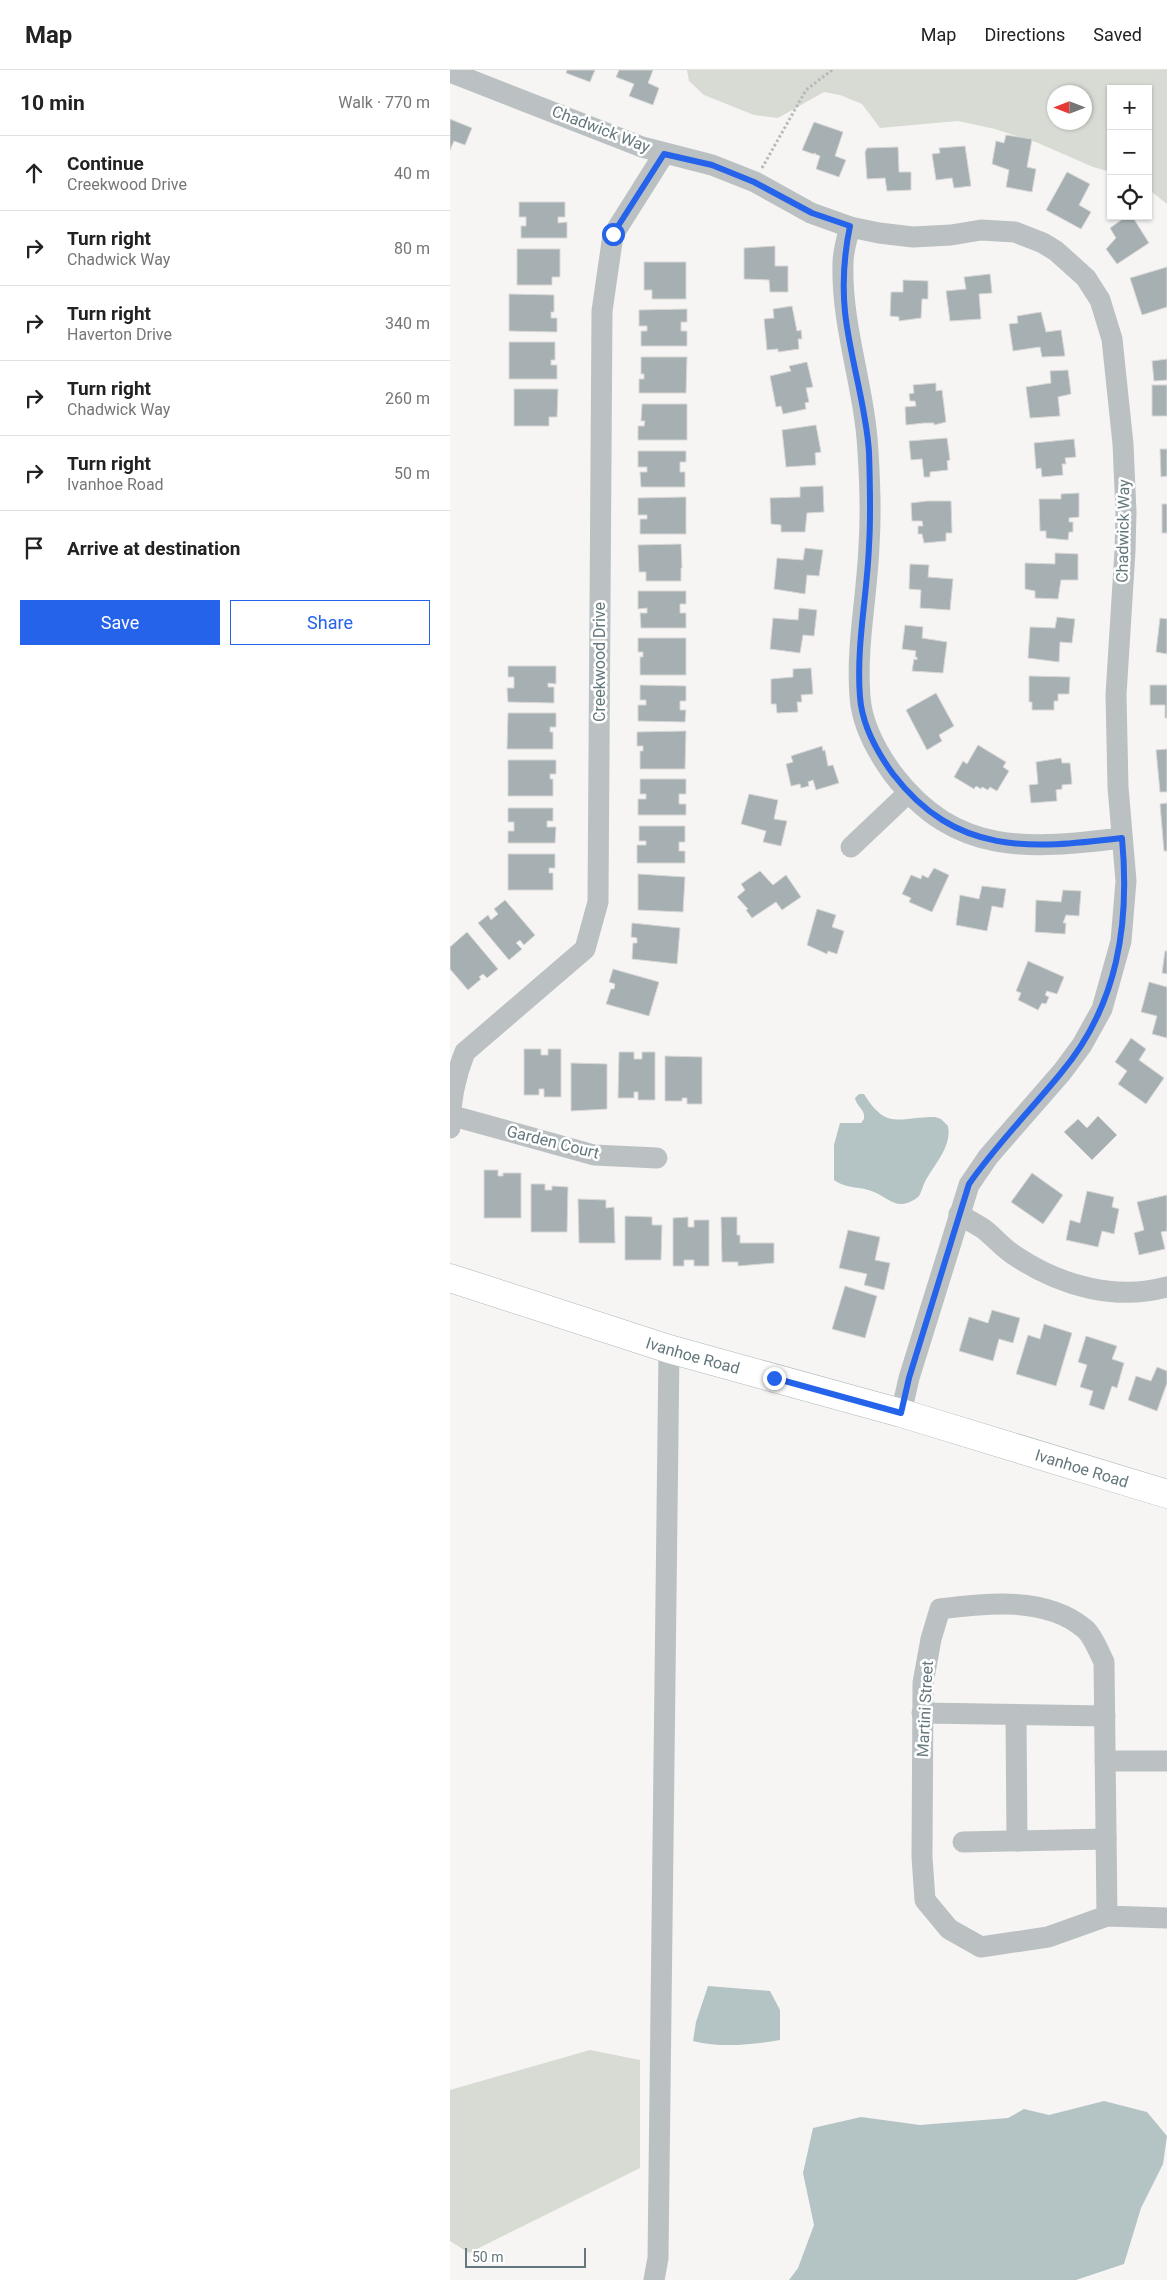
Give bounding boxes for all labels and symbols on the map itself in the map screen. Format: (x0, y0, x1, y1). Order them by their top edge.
north arrow (1047, 85, 1092, 130)
street label: Chadwick Way (549, 102, 653, 157)
route start (602, 223, 625, 246)
street label: Chadwick Way (1113, 479, 1133, 583)
street label: Creekwood Drive (590, 602, 609, 722)
street label: Garden Court (505, 1121, 601, 1163)
street label: Ivanhoe Road (644, 1333, 742, 1378)
route end (763, 1367, 786, 1390)
street label: Ivanhoe Road (1033, 1445, 1131, 1491)
street label: Martini Street (913, 1660, 937, 1758)
scale bar (465, 2245, 586, 2268)

